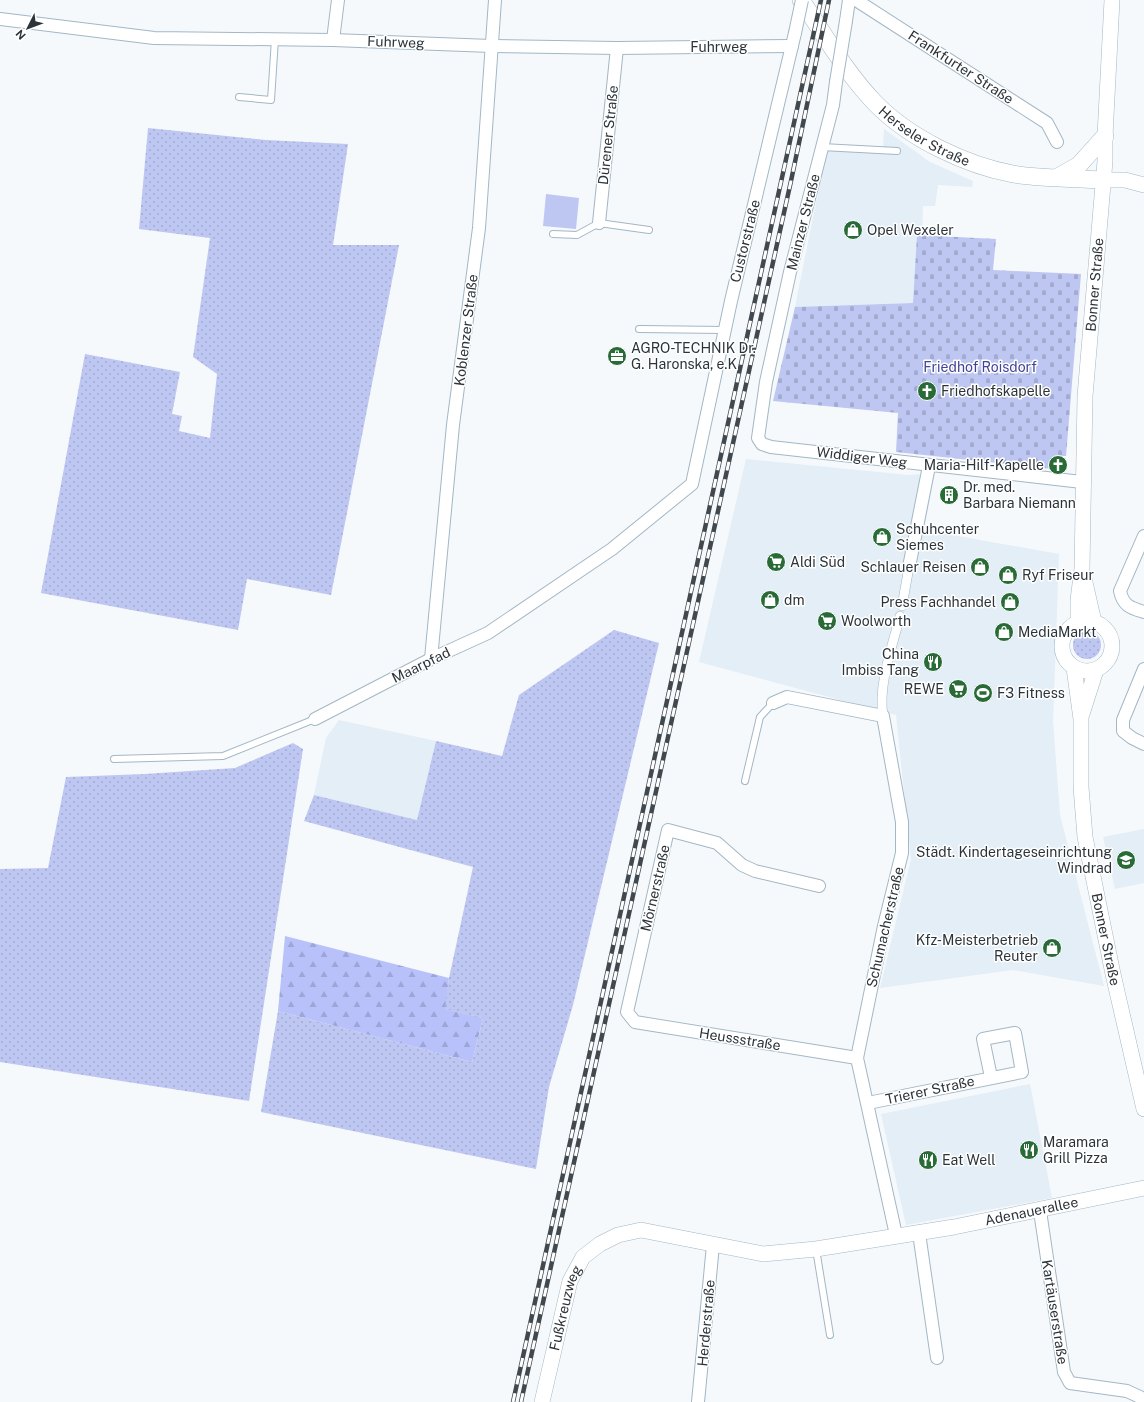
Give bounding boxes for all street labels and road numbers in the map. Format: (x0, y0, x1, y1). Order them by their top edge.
street label: Frankfurter Straße (905, 27, 1017, 107)
street label: Fuhrweg (367, 33, 425, 51)
street label: Fuhrweg (690, 39, 748, 55)
street label: Dürener Straße (595, 84, 621, 185)
street label: Herseler Straße (875, 103, 972, 169)
street label: Mainzer Straße (783, 172, 823, 272)
street label: Custorstraße (727, 198, 763, 284)
street label: Bonner Straße (1083, 237, 1106, 332)
street label: Koblenzer Straße (451, 273, 481, 387)
street label: Widdiger Weg (816, 443, 909, 471)
street label: Maarpfad (389, 644, 453, 686)
street label: Mörnerstraße (637, 843, 673, 933)
street label: Schumacherstraße (863, 865, 907, 989)
street label: Bonner Straße (1089, 892, 1123, 987)
street label: Heussstraße (698, 1025, 782, 1053)
street label: Trierer Straße (884, 1073, 976, 1107)
street label: Adenauerallee (983, 1194, 1080, 1228)
street label: Kartäuserstraße (1039, 1259, 1071, 1366)
street label: Fußkreuzweg (546, 1262, 585, 1352)
street label: Herderstraße (694, 1279, 718, 1367)

